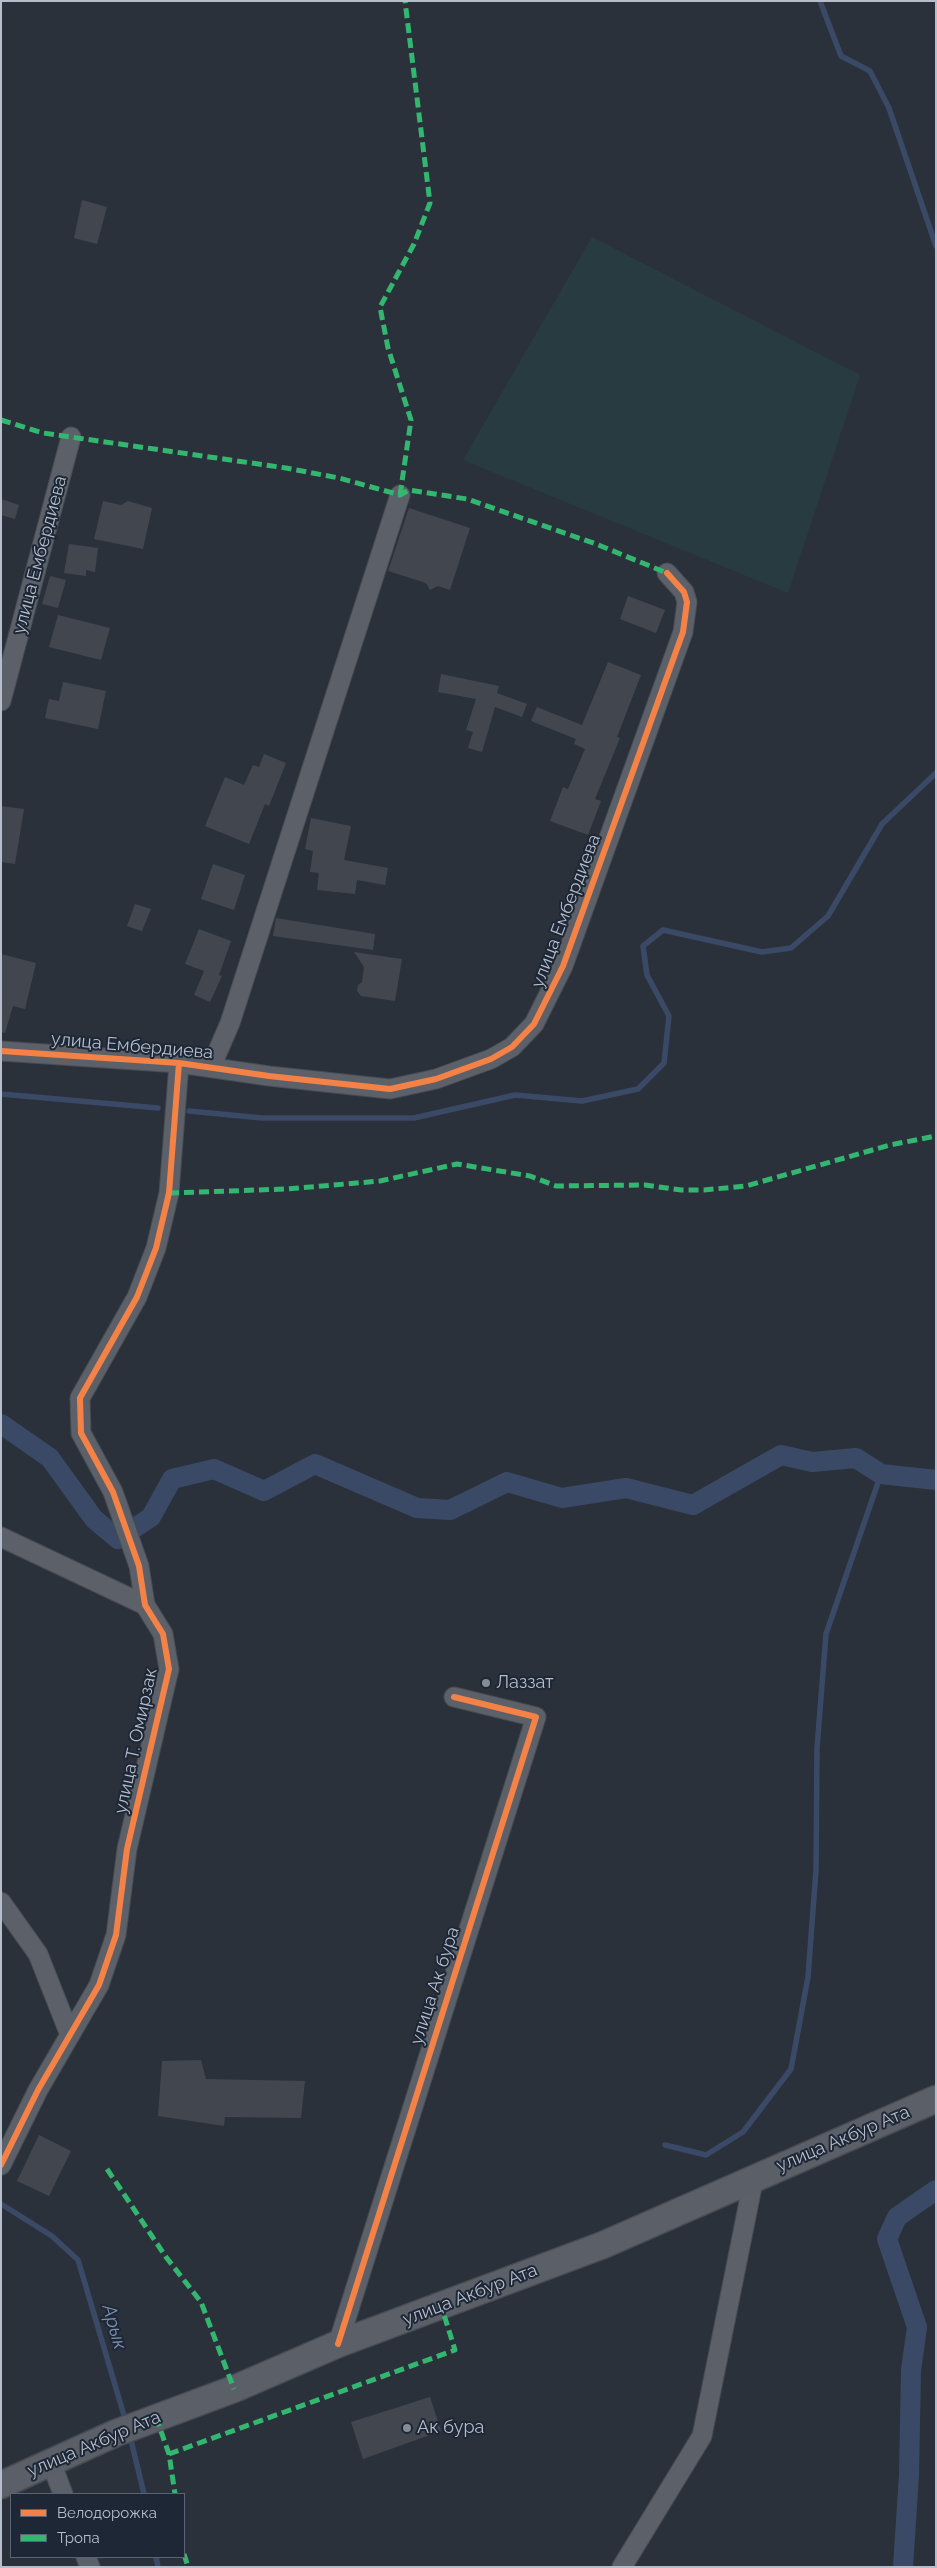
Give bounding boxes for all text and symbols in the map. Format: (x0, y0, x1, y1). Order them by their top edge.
street label: улица Ембердиева (9, 474, 71, 636)
street label: улица Ембердиева (527, 831, 605, 991)
street label: улица Ембердиева (50, 1028, 214, 1064)
street label: улица Т. Омирзак (110, 1666, 162, 1816)
place label: Лаззат (496, 1672, 554, 1694)
marker: Лаззат (480, 1677, 492, 1689)
street label: улица Ак бура (406, 1924, 464, 2048)
street label: улица Акбур Ата (773, 2101, 913, 2177)
street label: улица Акбур Ата (400, 2259, 540, 2331)
water label: Арык (97, 2302, 131, 2352)
street label: улица Акбур Ата (24, 2406, 164, 2482)
place label: Ак бура (417, 2417, 484, 2439)
marker: Ак бура (401, 2422, 413, 2434)
legend (10, 2493, 185, 2558)
text: Велодорожка (57, 2504, 157, 2522)
text: Тропа (57, 2529, 100, 2547)

